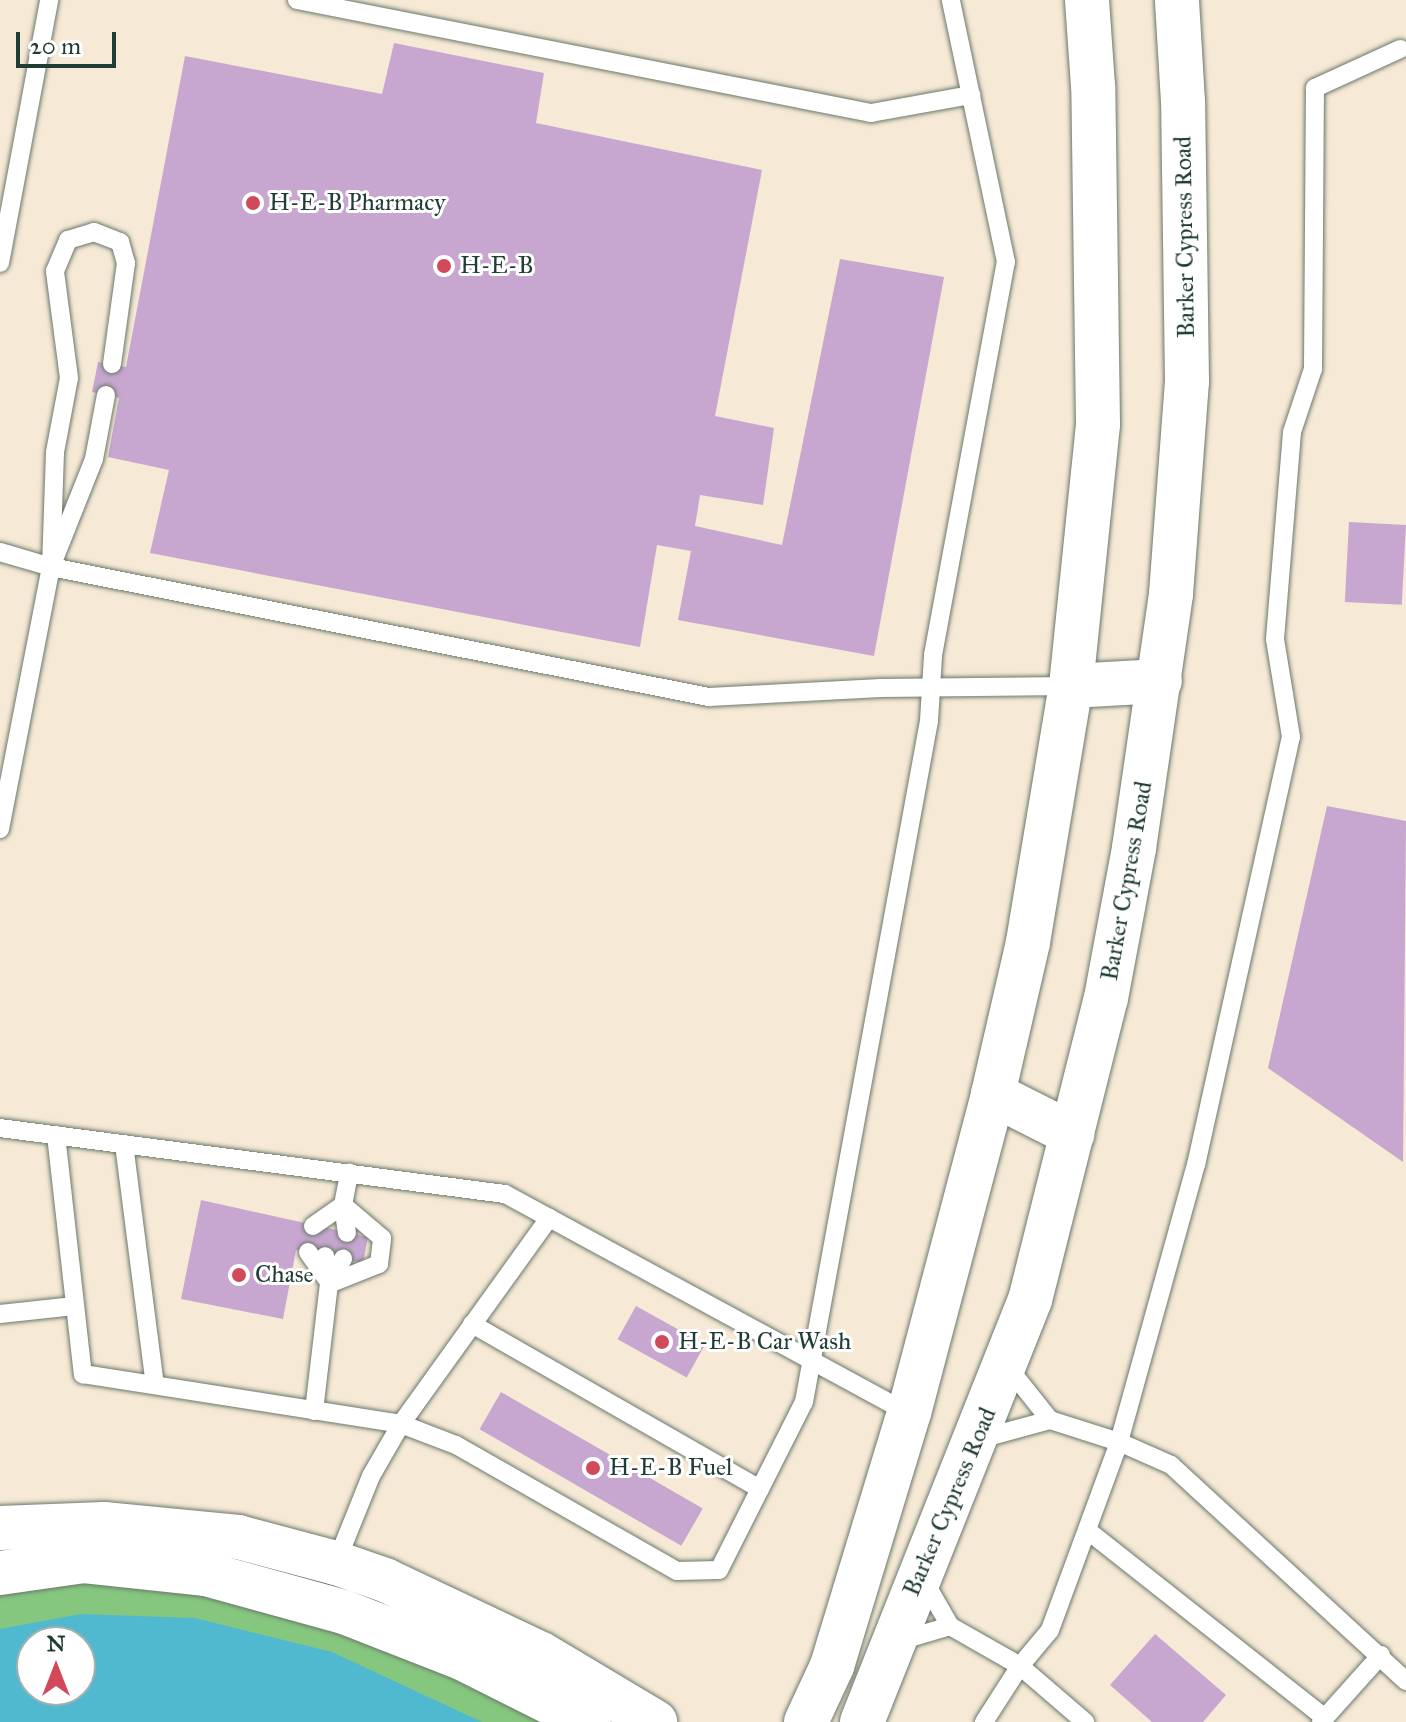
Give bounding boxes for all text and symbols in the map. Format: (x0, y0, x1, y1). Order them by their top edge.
scale bar (20, 16, 120, 66)
text: 20 m (30, 31, 81, 61)
street label: Barker Cypress Road (1169, 136, 1201, 338)
place label: H-E-B Pharmacy (269, 189, 446, 217)
marker: H-E-B Pharmacy (244, 194, 262, 212)
place label: H-E-B (460, 252, 534, 280)
marker: H-E-B (435, 257, 453, 275)
street label: Barker Cypress Road (1095, 779, 1159, 983)
place label: Chase (255, 1261, 314, 1289)
marker: Chase (230, 1266, 248, 1284)
place label: H-E-B Car Wash (678, 1328, 851, 1356)
marker: H-E-B Car Wash (653, 1333, 671, 1351)
street label: Barker Cypress Road (897, 1403, 1003, 1601)
place label: H-E-B Fuel (609, 1454, 732, 1482)
marker: H-E-B Fuel (584, 1459, 602, 1477)
north arrow (16, 1626, 96, 1706)
text: N (47, 1630, 65, 1657)

